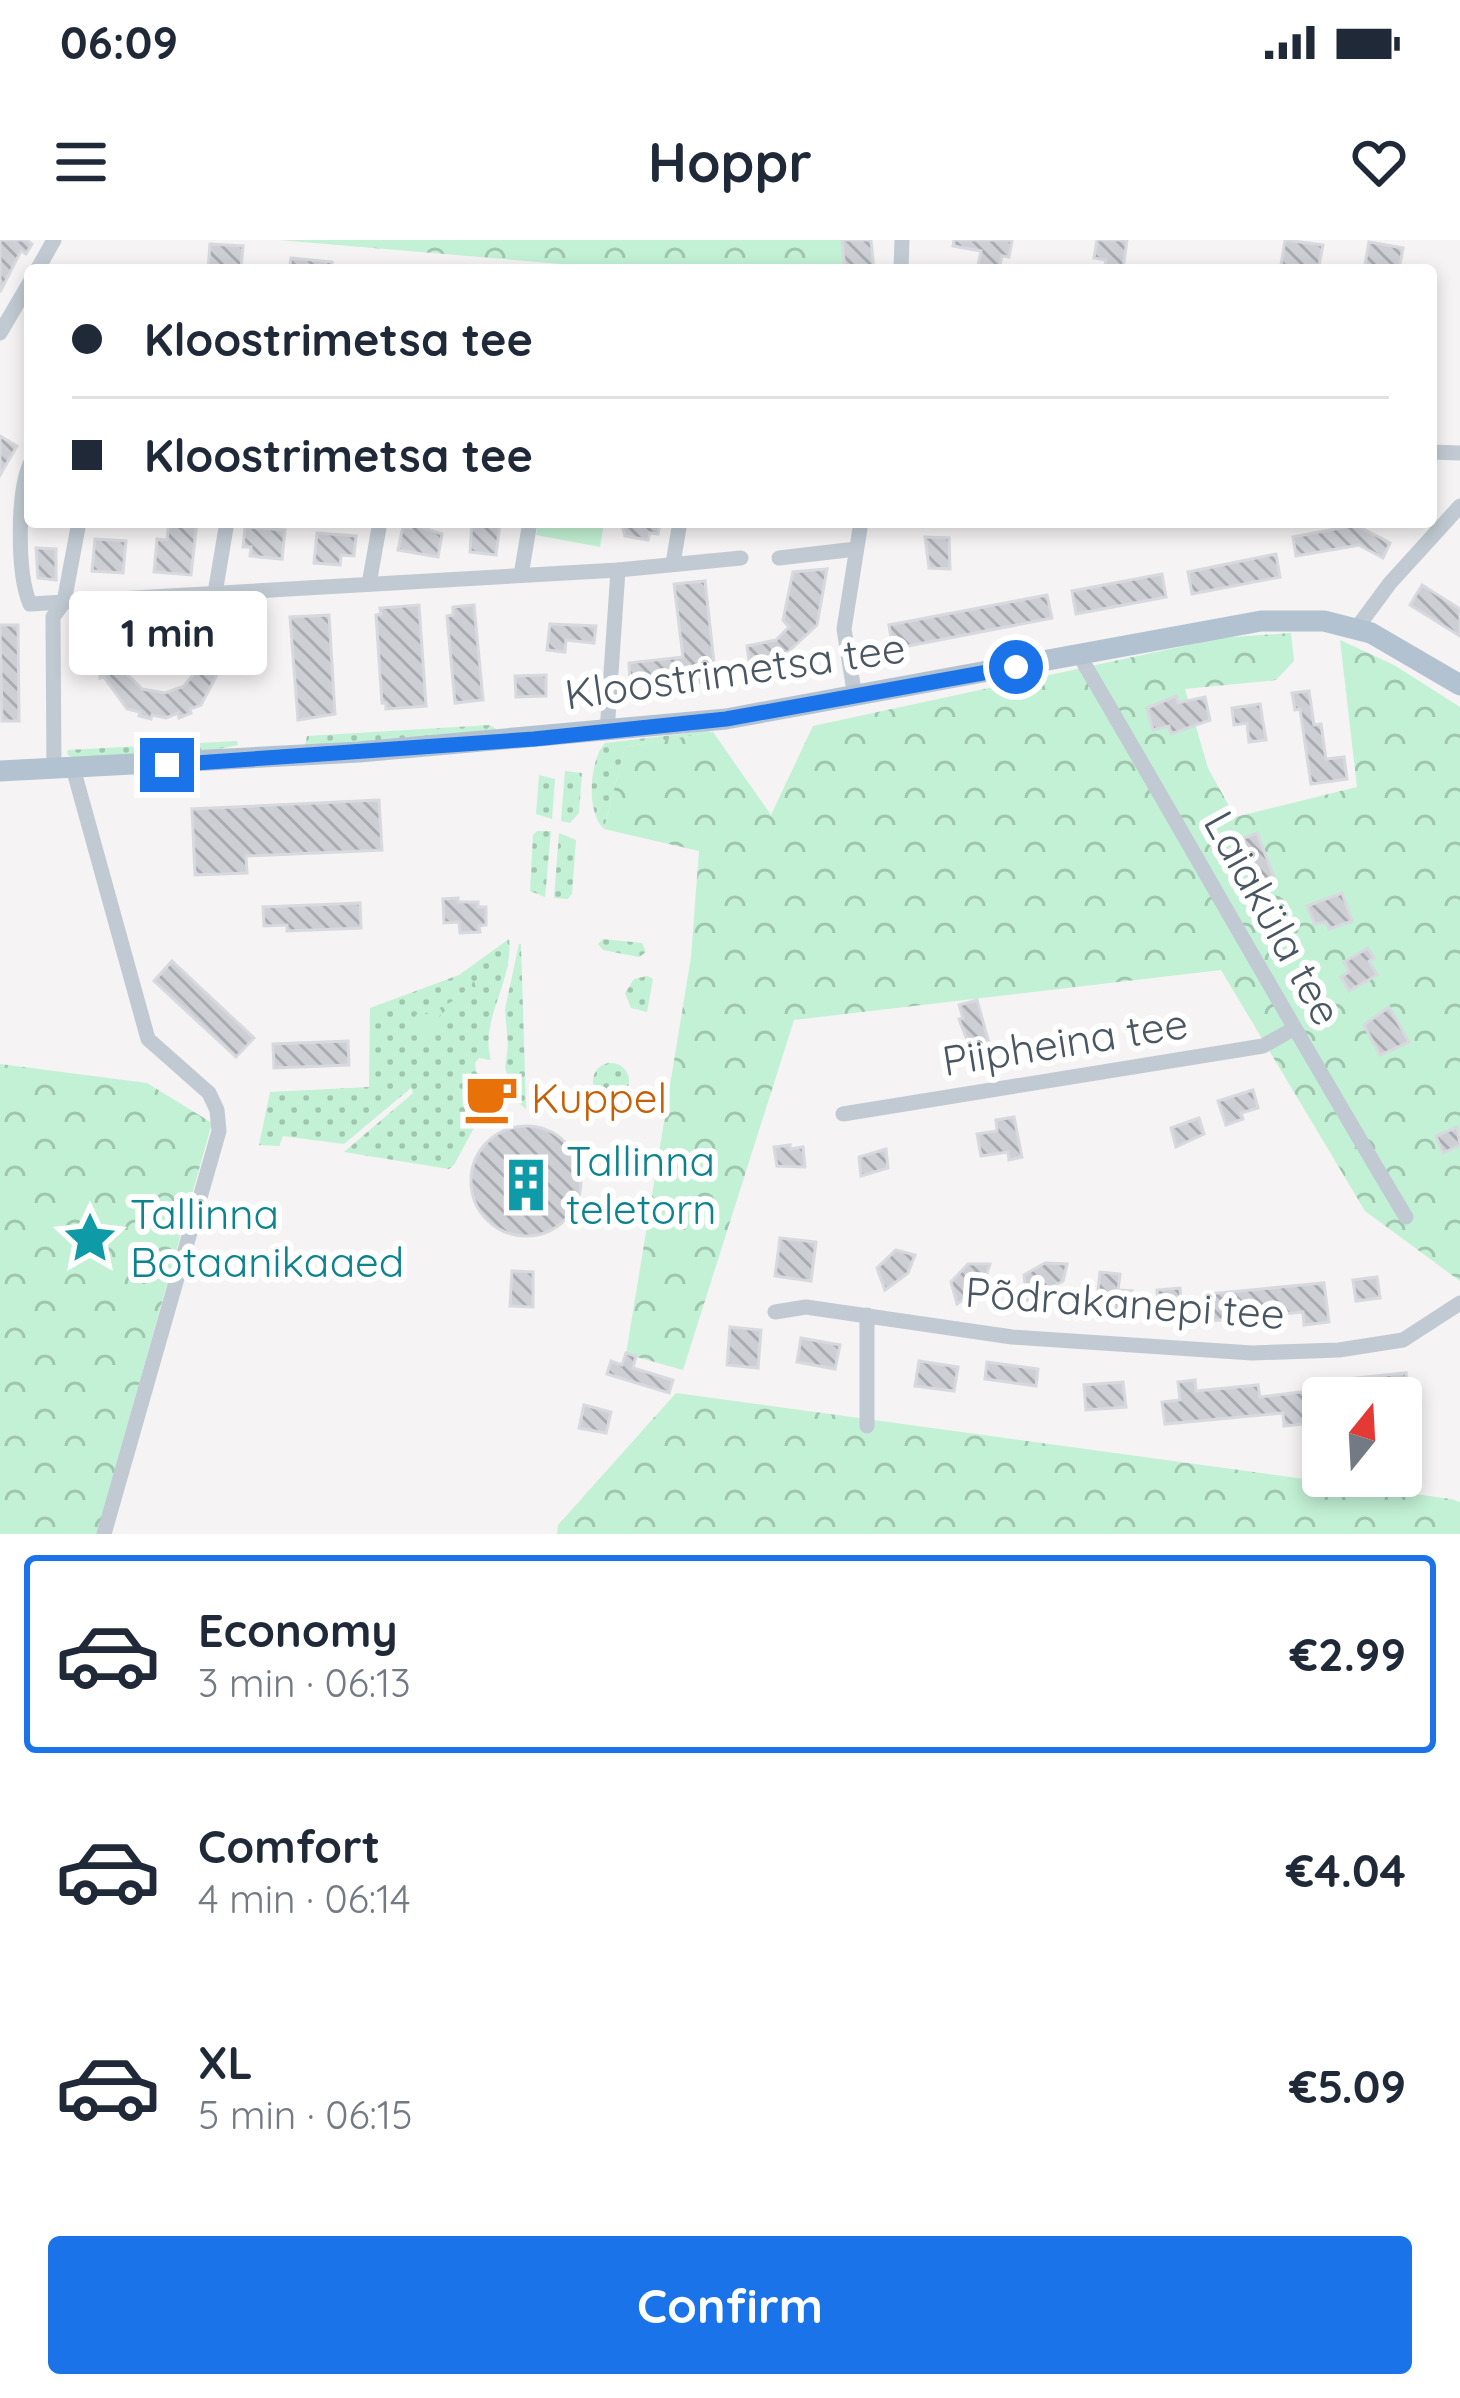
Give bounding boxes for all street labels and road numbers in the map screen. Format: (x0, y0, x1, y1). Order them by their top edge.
street label: Kloostrimetsa tee (561, 620, 908, 721)
street label: Laiaküla tee (1193, 802, 1354, 1034)
street label: Piipheina tee (938, 996, 1191, 1087)
street label: Põdrakanepi tee (964, 1265, 1287, 1340)

